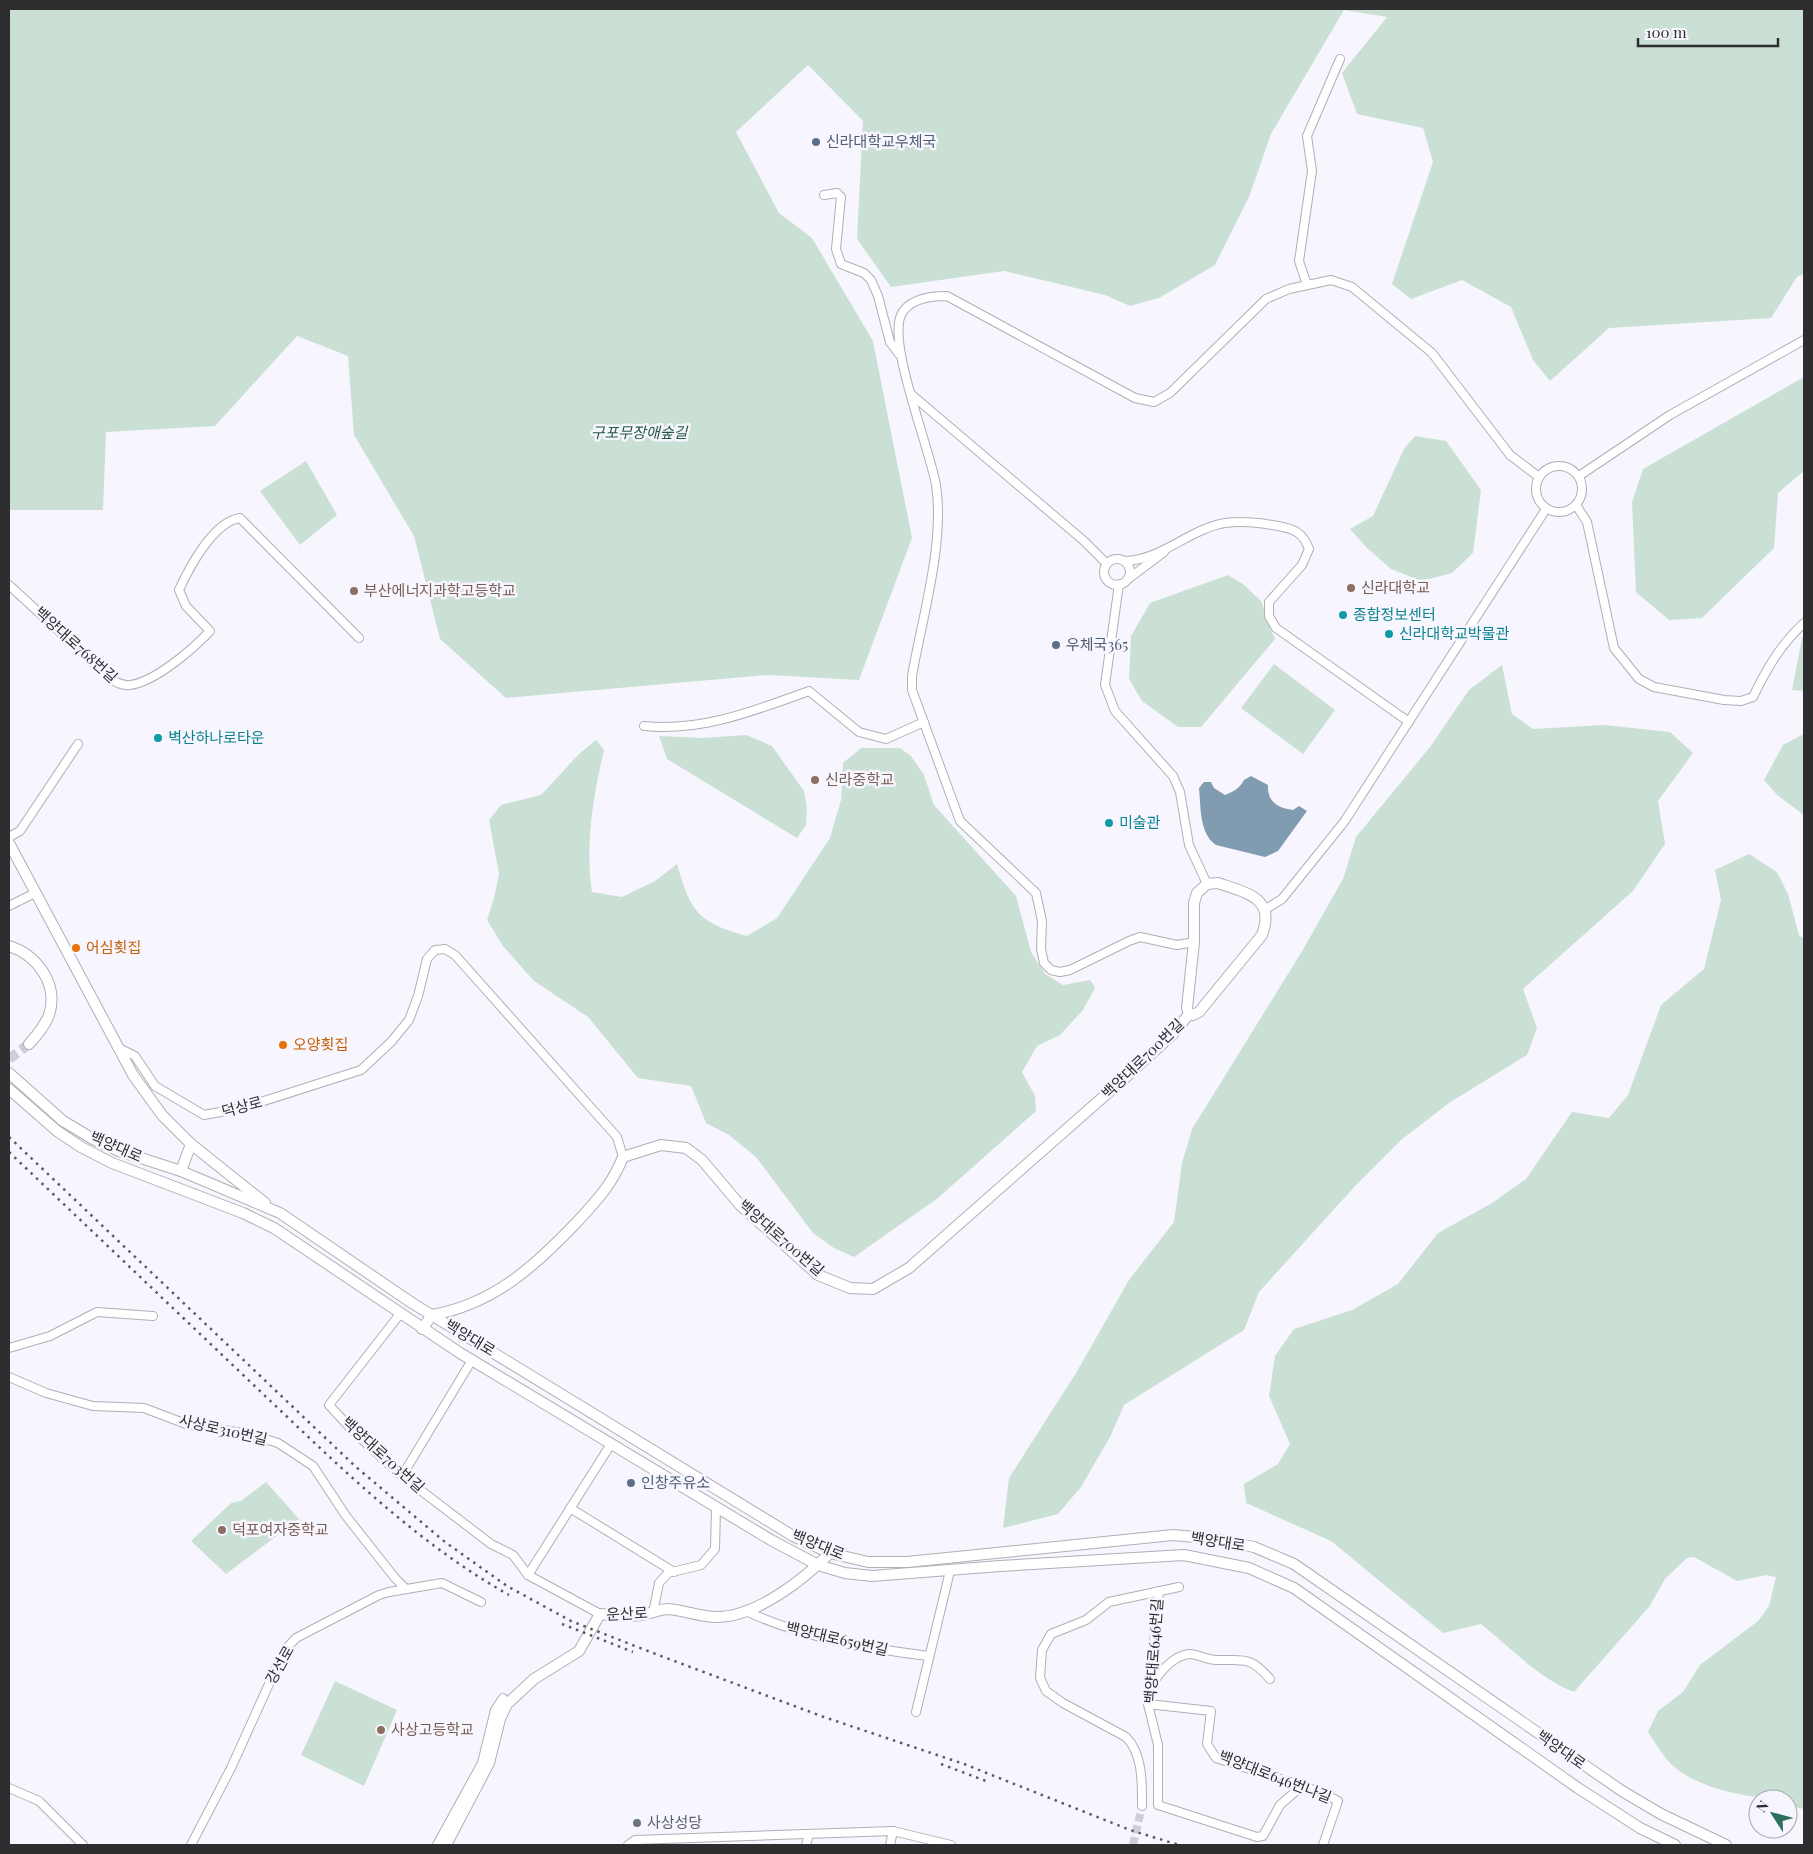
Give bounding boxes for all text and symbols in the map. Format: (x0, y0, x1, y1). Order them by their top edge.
scale bar (1638, 15, 1778, 47)
text: 100 m (1646, 22, 1687, 42)
place label: 신라대학교우체국 (826, 131, 936, 151)
marker: 신라대학교우체국 (810, 136, 822, 148)
park label: 구포무장애숲길 (591, 422, 688, 442)
place label: 신라대학교 (1361, 577, 1430, 597)
place label: 부산에너지과학고등학교 (364, 580, 516, 600)
marker: 신라대학교 (1345, 582, 1357, 594)
marker: 부산에너지과학고등학교 (348, 585, 360, 597)
street label: 백양대로768번길 (31, 602, 122, 687)
place label: 종합정보센터 (1353, 604, 1436, 624)
marker: 종합정보센터 (1337, 609, 1349, 621)
place label: 신라대학교박물관 (1399, 623, 1510, 643)
marker: 신라대학교박물관 (1383, 628, 1395, 640)
place label: 우체국365 (1066, 634, 1128, 654)
marker: 우체국365 (1050, 639, 1062, 651)
place label: 벽산하나로타운 (168, 727, 265, 747)
marker: 벽산하나로타운 (152, 732, 164, 744)
place label: 신라중학교 (825, 769, 894, 789)
marker: 신라중학교 (809, 774, 821, 786)
place label: 미술관 (1119, 812, 1161, 832)
marker: 미술관 (1103, 817, 1115, 829)
place label: 어심횟집 (86, 937, 141, 957)
marker: 어심횟집 (70, 942, 82, 954)
street label: 백양대로700번길 (1097, 1014, 1188, 1103)
place label: 오양횟집 (293, 1034, 348, 1054)
marker: 오양횟집 (277, 1039, 289, 1051)
street label: 덕상로 (219, 1091, 264, 1121)
street label: 백양대로 (87, 1126, 146, 1166)
street label: 백양대로700번길 (735, 1195, 829, 1280)
street label: 백양대로 (442, 1314, 499, 1360)
street label: 사상로310번길 (177, 1409, 269, 1449)
street label: 백양대로703번길 (338, 1412, 429, 1497)
place label: 인창주유소 (641, 1472, 710, 1492)
marker: 인창주유소 (625, 1477, 637, 1489)
place label: 덕포여자중학교 (232, 1519, 329, 1539)
marker: 덕포여자중학교 (216, 1524, 228, 1536)
street label: 백양대로 (789, 1524, 848, 1564)
street label: 백양대로 (1189, 1527, 1247, 1555)
street label: 백양대로646번길 (1139, 1597, 1167, 1704)
street label: 운산로 (606, 1602, 648, 1624)
street label: 백양대로659번길 (784, 1617, 890, 1660)
street label: 강선로 (260, 1642, 298, 1687)
place label: 사상고등학교 (391, 1719, 474, 1739)
marker: 사상고등학교 (375, 1724, 387, 1736)
street label: 백양대로 (1533, 1725, 1590, 1773)
street label: 백양대로646번나길 (1216, 1745, 1335, 1807)
north arrow (1748, 1789, 1798, 1839)
text: N (1751, 1796, 1773, 1816)
place label: 사상성당 (647, 1812, 702, 1832)
marker: 사상성당 (631, 1817, 643, 1829)

